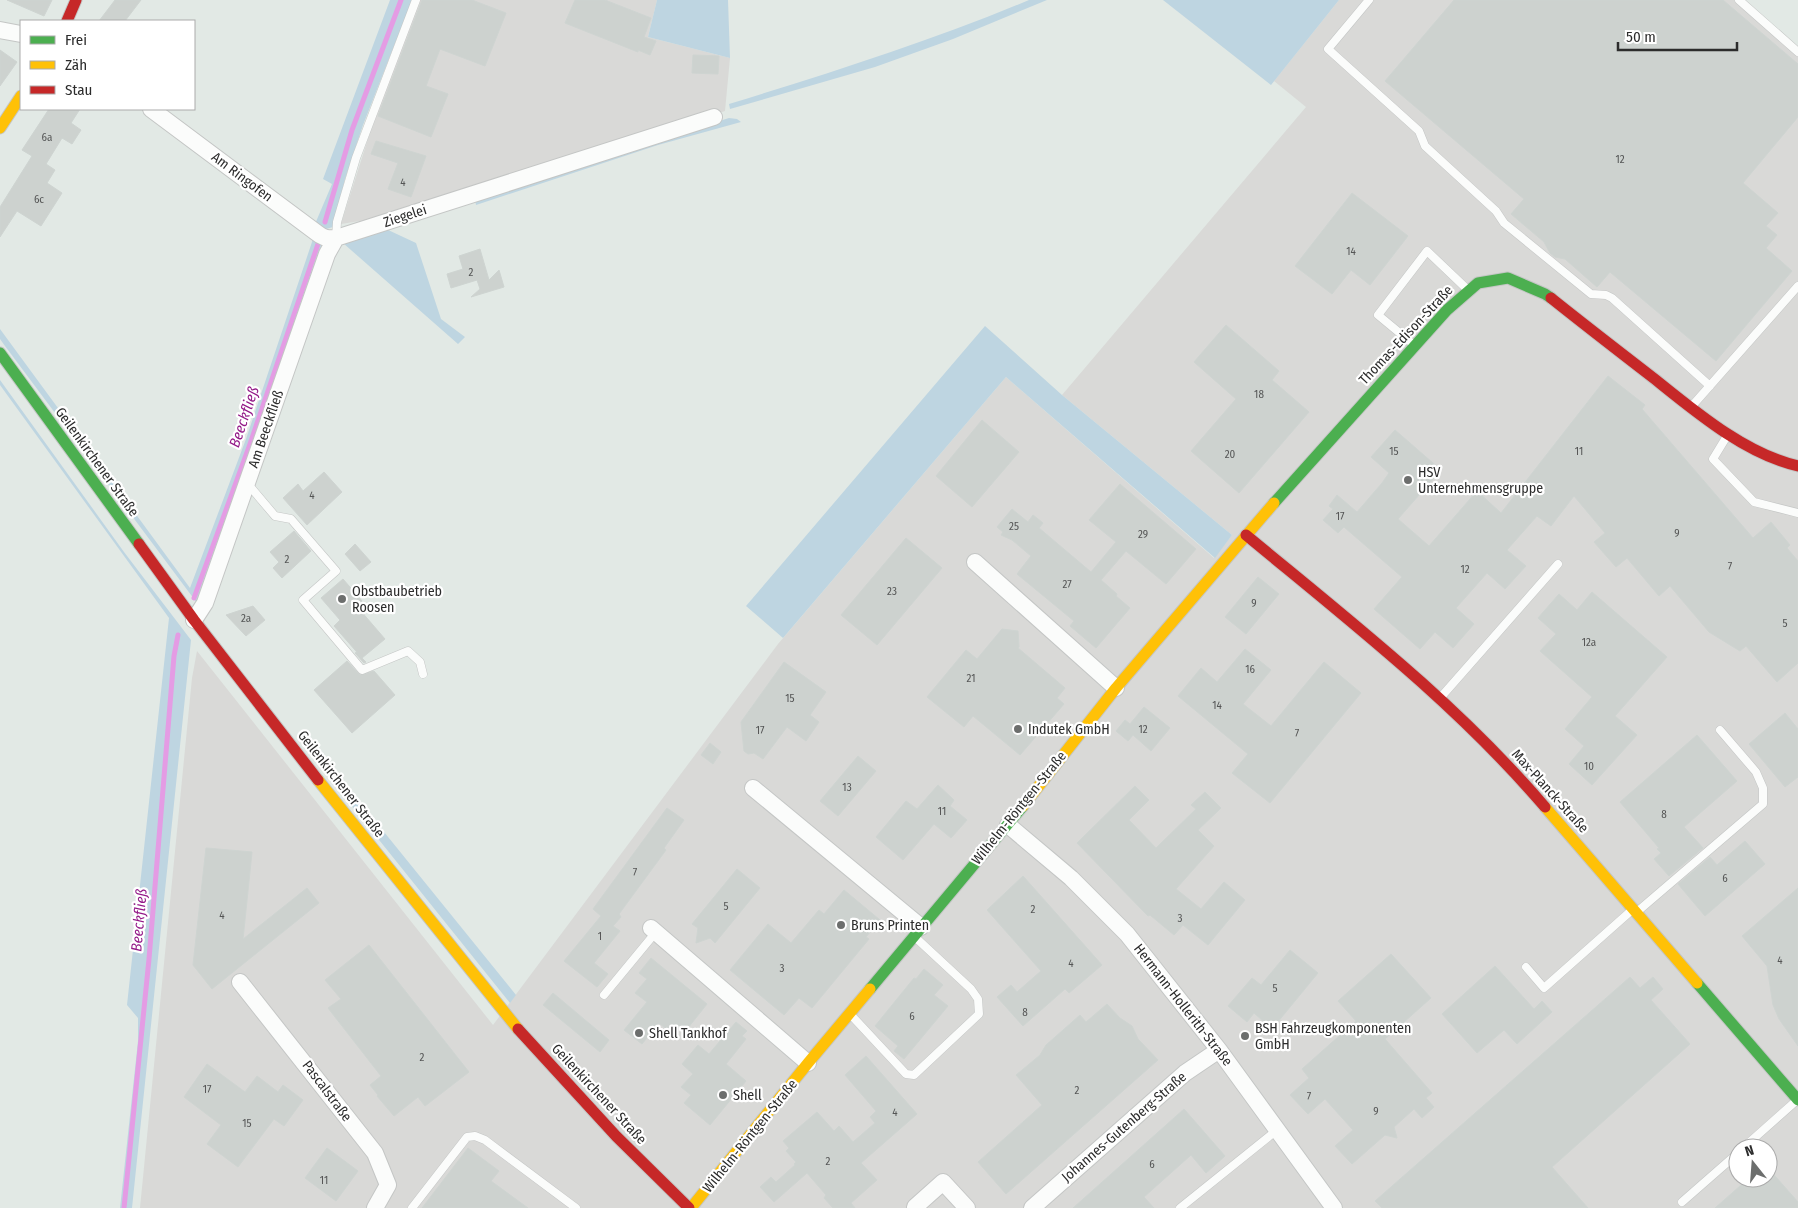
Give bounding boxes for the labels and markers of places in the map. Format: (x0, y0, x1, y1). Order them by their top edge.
place label: HSV Unternehmensgruppe (1418, 464, 1543, 497)
marker: HSV Unternehmensgruppe (1402, 474, 1414, 486)
place label: Obstbaubetrieb Roosen (352, 583, 442, 616)
marker: Obstbaubetrieb Roosen (336, 593, 348, 605)
place label: Indutek GmbH (1028, 721, 1110, 738)
marker: Indutek GmbH (1012, 723, 1024, 735)
place label: Bruns Printen (851, 917, 929, 934)
marker: Bruns Printen (835, 919, 847, 931)
place label: BSH Fahrzeugkomponenten GmbH (1255, 1020, 1411, 1053)
place label: Shell Tankhof (649, 1025, 728, 1042)
marker: Shell Tankhof (633, 1027, 645, 1039)
marker: BSH Fahrzeugkomponenten GmbH (1239, 1030, 1251, 1042)
place label: Shell (733, 1087, 762, 1104)
marker: Shell (717, 1089, 729, 1101)

